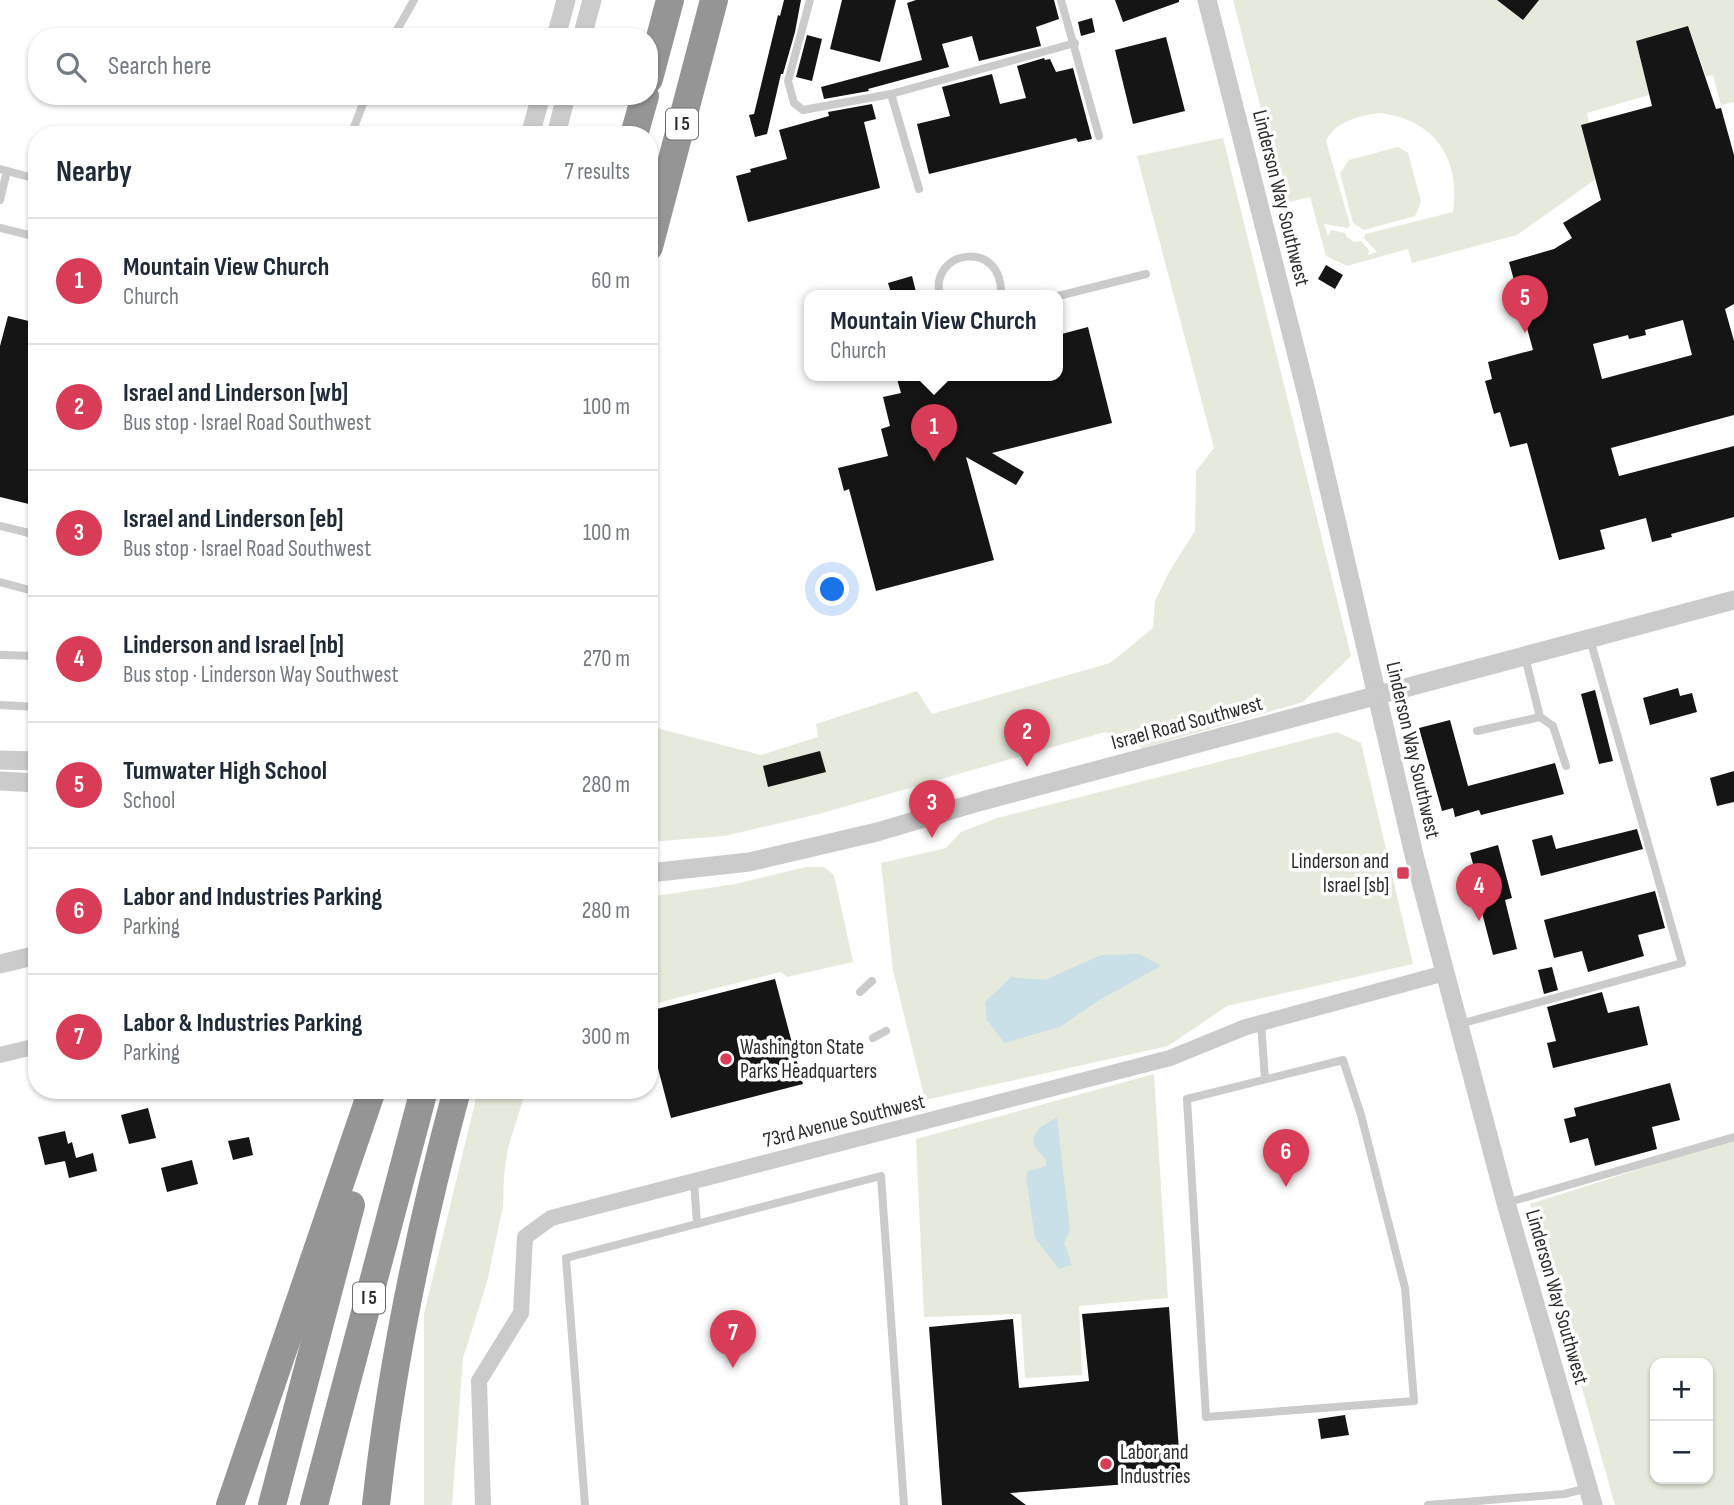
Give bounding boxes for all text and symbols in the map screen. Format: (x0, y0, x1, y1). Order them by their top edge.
search box (28, 28, 658, 105)
icon: search (52, 48, 90, 86)
text: Search here (108, 51, 211, 82)
street label: Linderson Way Southwest (1247, 107, 1315, 289)
road number: I 5 (666, 108, 698, 140)
text: Nearby (56, 154, 132, 190)
text: 7 results (564, 158, 630, 186)
text: Mountain View Church (123, 252, 329, 283)
text: 1 (74, 267, 84, 295)
text: 60 m (591, 267, 630, 295)
pin: 5 (1502, 275, 1548, 333)
text: Church (123, 283, 179, 311)
popup (804, 290, 1063, 381)
text: Mountain View Church (830, 306, 1037, 337)
text: Church (830, 337, 886, 365)
text: Israel and Linderson [wb] (123, 378, 348, 409)
text: 2 (74, 393, 84, 421)
text: 100 m (583, 393, 630, 421)
pin: 1 (911, 404, 957, 462)
text: Bus stop · Israel Road Southwest (123, 409, 371, 437)
text: Israel and Linderson [eb] (123, 504, 343, 535)
text: 3 (74, 519, 84, 547)
text: 100 m (583, 519, 630, 547)
text: Bus stop · Israel Road Southwest (123, 535, 371, 563)
your location (815, 572, 849, 606)
text: Linderson and Israel [nb] (123, 630, 344, 661)
text: 4 (74, 645, 84, 673)
text: 270 m (583, 645, 630, 673)
street label: Linderson Way Southwest (1381, 659, 1445, 841)
text: Bus stop · Linderson Way Southwest (123, 661, 399, 689)
street label: Israel Road Southwest (1109, 691, 1265, 755)
pin: 2 (1004, 709, 1050, 767)
text: Tumwater High School (123, 756, 327, 787)
text: 5 (74, 771, 84, 799)
text: 280 m (582, 771, 630, 799)
pin: 3 (909, 780, 955, 838)
text: School (123, 787, 175, 815)
place label: Linderson and Israel [sb] (1291, 849, 1389, 898)
pin: 4 (1456, 863, 1502, 921)
marker: Linderson and Israel [sb] (1395, 865, 1411, 881)
text: Labor and Industries Parking (123, 882, 382, 913)
text: 6 (74, 897, 84, 925)
text: 280 m (582, 897, 630, 925)
text: Parking (123, 913, 180, 941)
text: Labor & Industries Parking (123, 1008, 363, 1039)
text: 7 (74, 1023, 84, 1051)
text: 300 m (581, 1023, 630, 1051)
place label: Washington State Parks Headquarters (740, 1035, 877, 1084)
text: Parking (123, 1039, 180, 1067)
marker: Washington State Parks Headquarters (718, 1051, 734, 1067)
street label: 73rd Avenue Southwest (761, 1089, 927, 1153)
pin: 6 (1263, 1129, 1309, 1187)
street label: Linderson Way Southwest (1520, 1207, 1594, 1387)
road number: I 5 (353, 1282, 385, 1314)
pin: 7 (710, 1310, 756, 1368)
map controls (1650, 1358, 1713, 1484)
button: + (1650, 1358, 1713, 1421)
button: − (1650, 1421, 1713, 1484)
place label: Labor and Industries (1120, 1440, 1191, 1489)
marker: Labor and Industries (1098, 1456, 1114, 1472)

